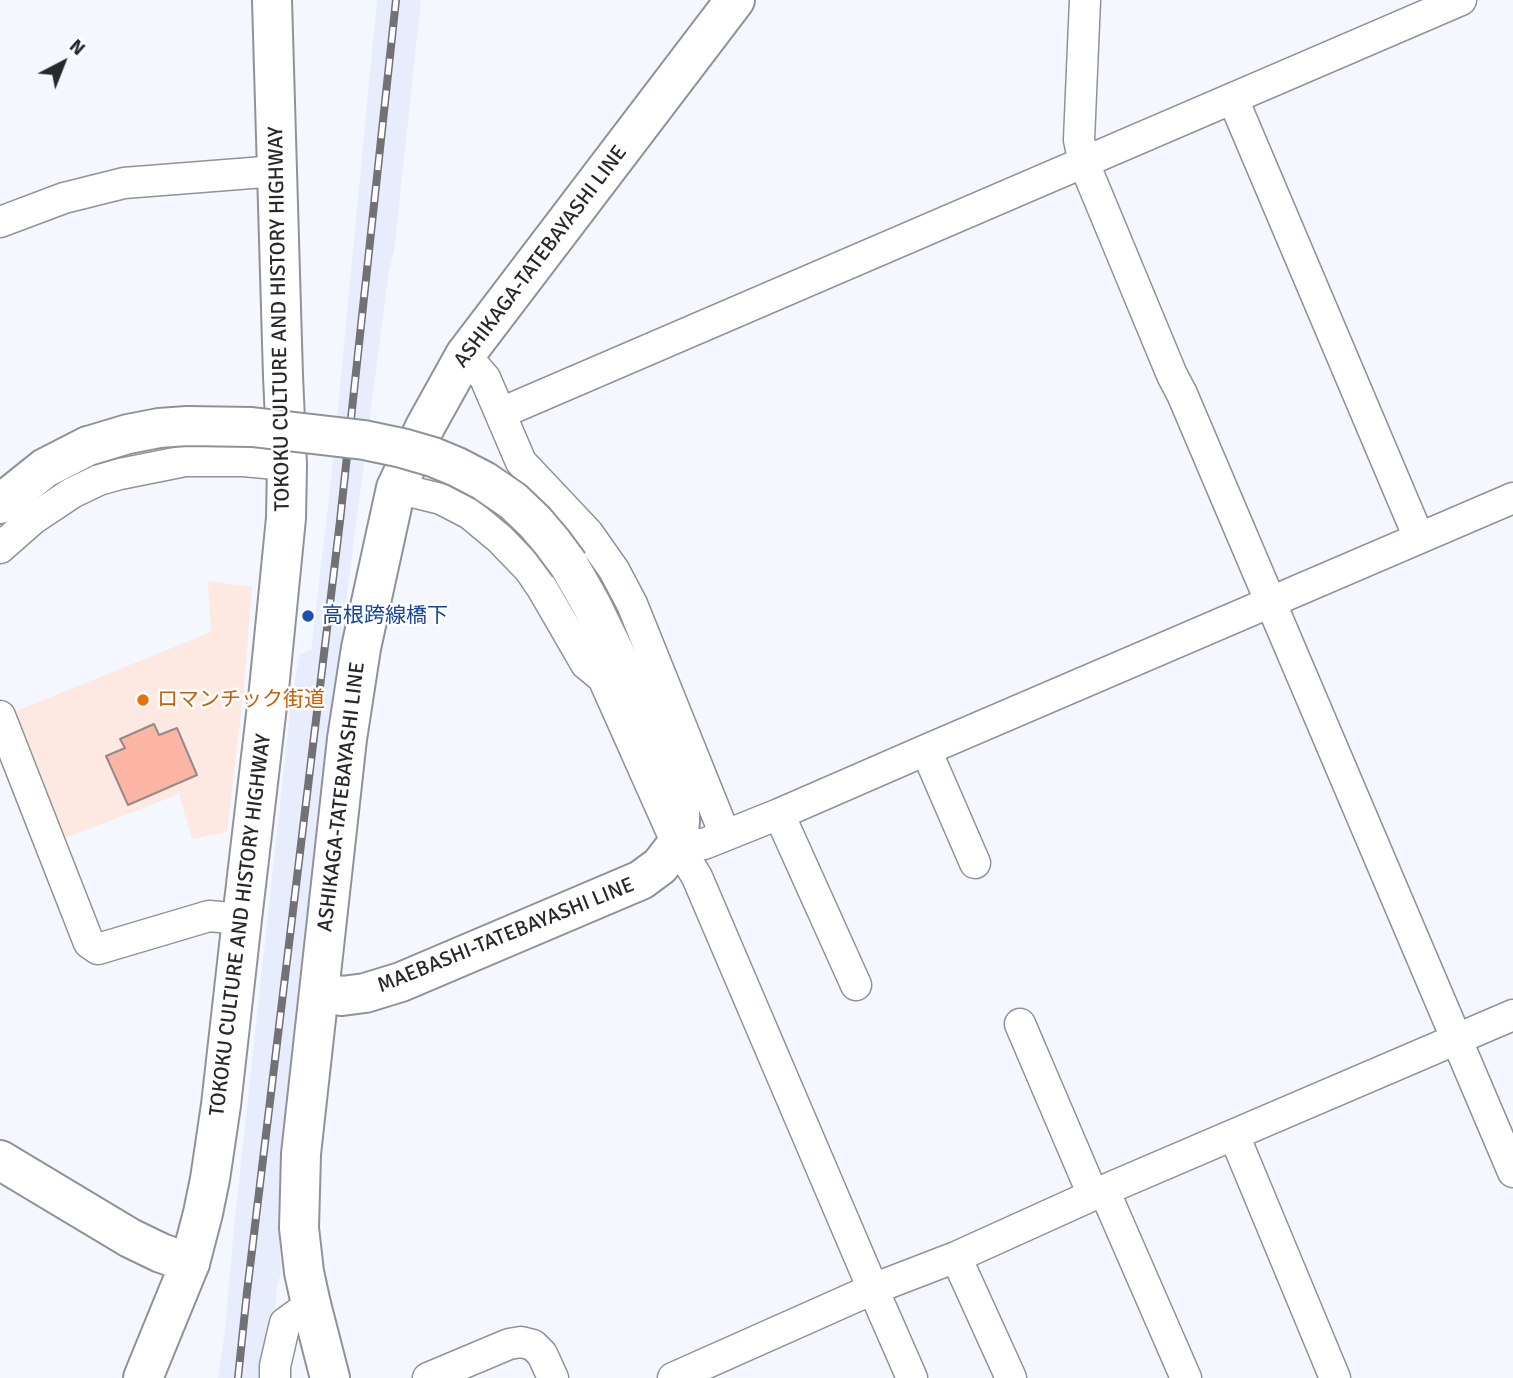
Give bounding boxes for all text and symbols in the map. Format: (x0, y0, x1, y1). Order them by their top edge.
north arrow (28, 28, 98, 98)
text: N (64, 34, 90, 61)
street label: TOKOKU CULTURE AND HISTORY HIGHWAY (264, 126, 296, 512)
street label: ASHIKAGA-TATEBAYASHI LINE (449, 141, 633, 373)
place label: 高根跨線橋下 (322, 603, 448, 629)
marker: 高根跨線橋下 (300, 608, 316, 624)
street label: ASHIKAGA-TATEBAYASHI LINE (313, 661, 371, 933)
place label: ロマンチック街道 (157, 687, 325, 713)
marker: ロマンチック街道 (135, 692, 151, 708)
street label: TOKOKU CULTURE AND HISTORY HIGHWAY (205, 732, 277, 1118)
street label: MAEBASHI-TATEBAYASHI LINE (374, 873, 638, 999)

